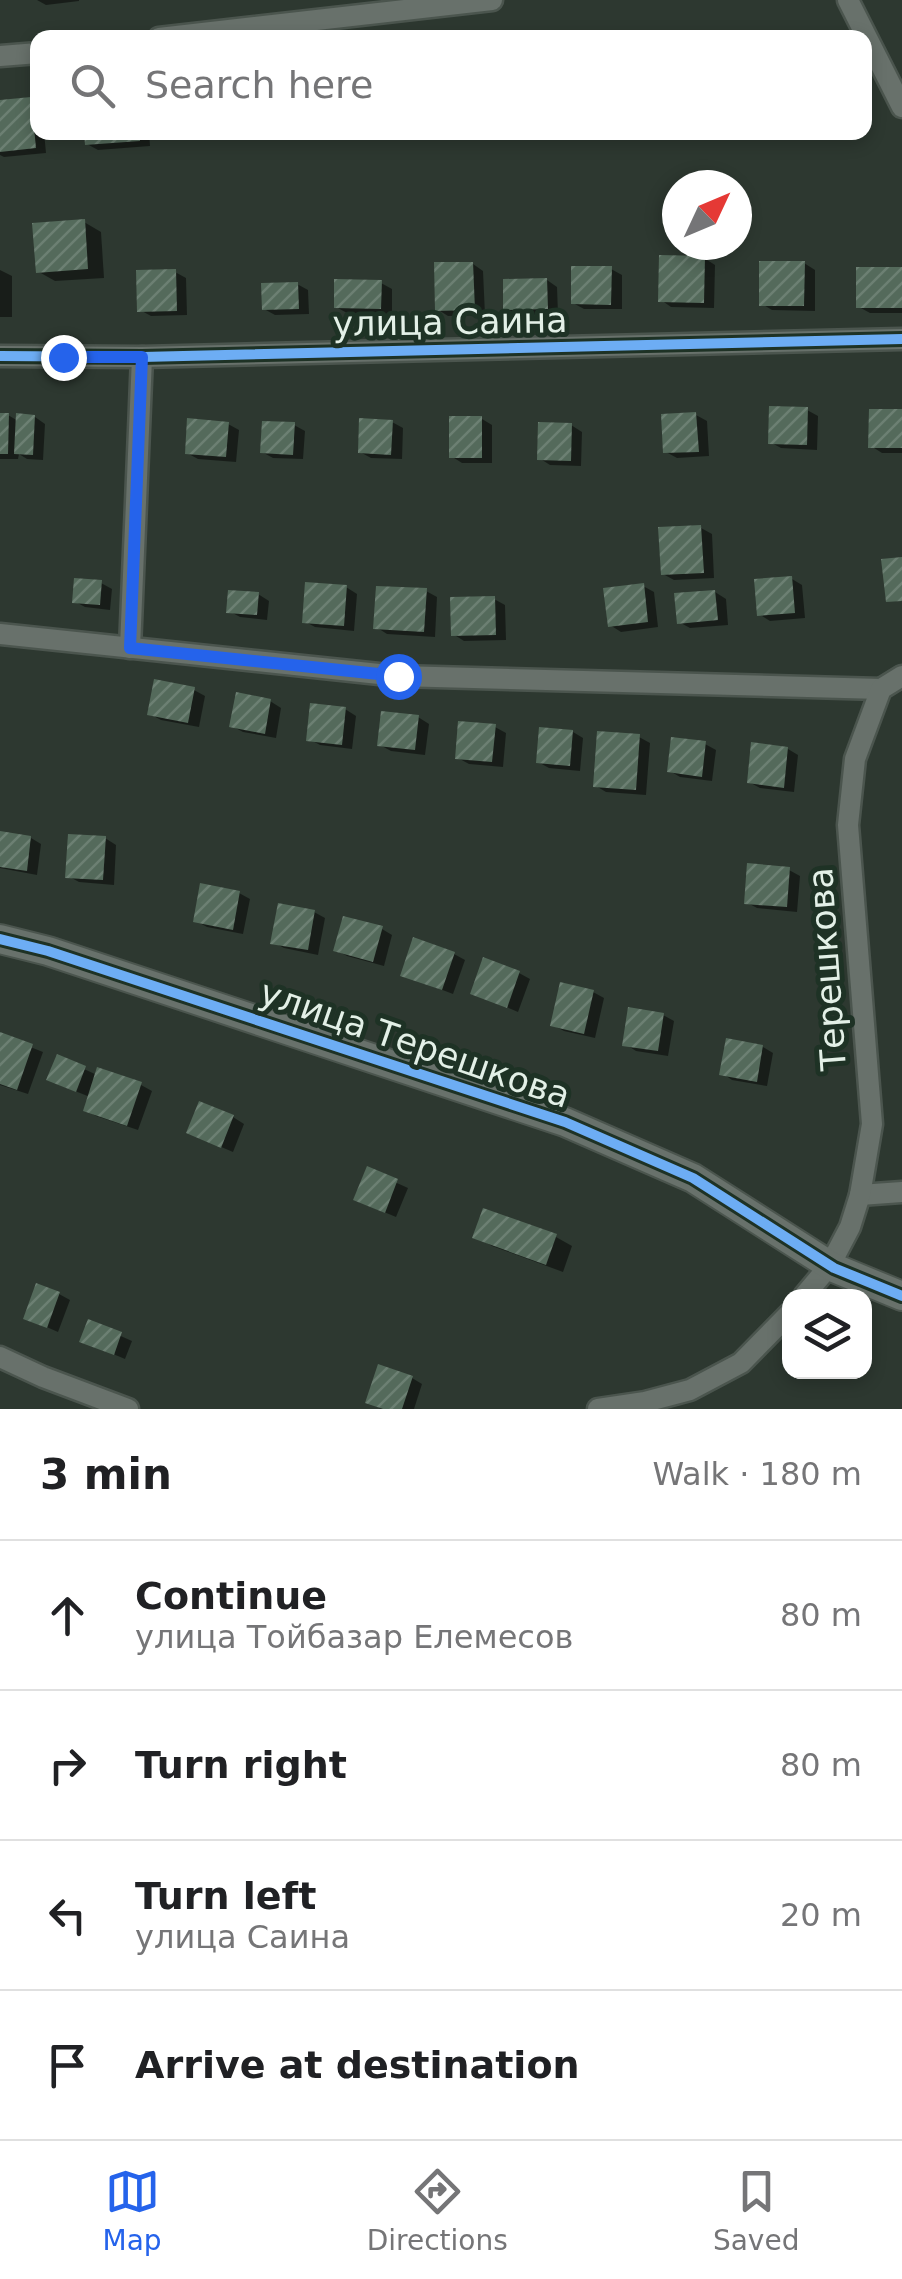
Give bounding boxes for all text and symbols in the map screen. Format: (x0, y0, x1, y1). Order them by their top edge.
search box (30, 30, 872, 140)
icon: search (65, 58, 120, 113)
text: Search here (145, 63, 373, 107)
north arrow (662, 170, 752, 260)
street label: улица Саина (332, 300, 568, 344)
route end (41, 335, 87, 381)
route start (376, 654, 422, 700)
street label: Терешкова (800, 866, 854, 1073)
street label: улица Терешкова (255, 972, 575, 1116)
map controls (782, 1289, 872, 1379)
button: layers (782, 1289, 872, 1379)
text: 3 min (40, 1450, 172, 1499)
text: Walk · 180 m (652, 1455, 862, 1493)
text: Continue (135, 1574, 327, 1618)
icon: ahead (40, 1588, 95, 1643)
text: 80 m (780, 1596, 862, 1634)
text: улица Тойбазар Елемесов (135, 1618, 573, 1656)
icon: right (40, 1738, 95, 1793)
text: Turn right (135, 1743, 347, 1787)
text: 80 m (780, 1746, 862, 1784)
text: Turn left (135, 1874, 316, 1918)
icon: left (40, 1888, 95, 1943)
text: 20 m (780, 1896, 862, 1934)
text: улица Саина (135, 1918, 350, 1956)
icon: arrive (40, 2038, 95, 2093)
text: Arrive at destination (135, 2043, 580, 2087)
tab: Map (103, 2164, 162, 2257)
tab: Directions (367, 2164, 508, 2257)
tab: Saved (713, 2164, 799, 2257)

